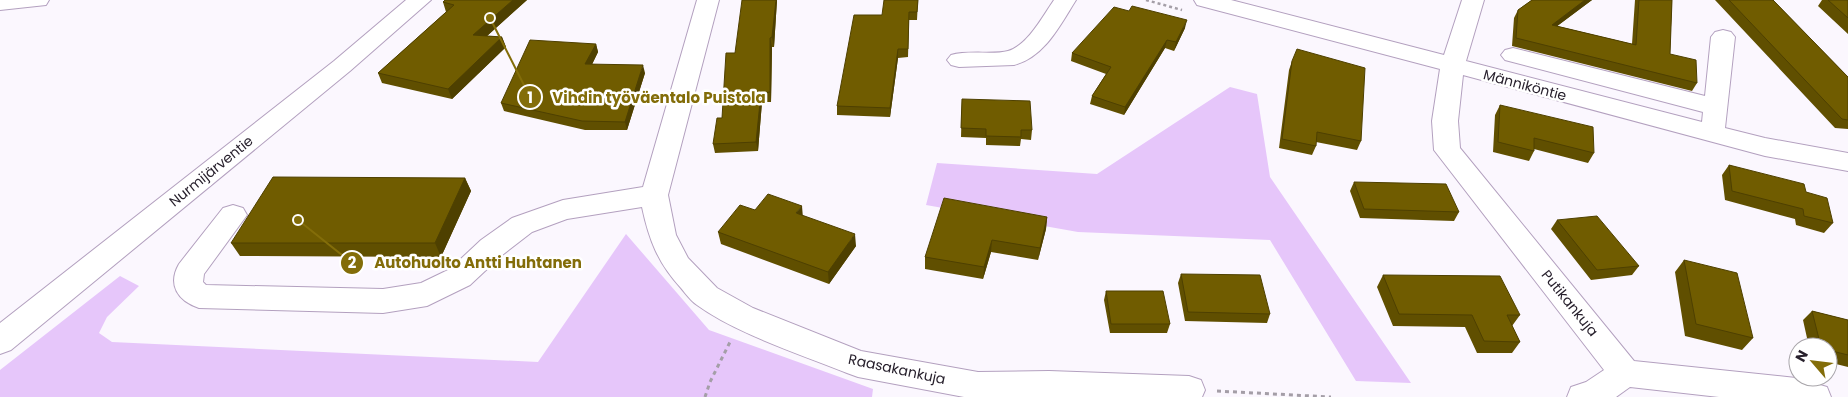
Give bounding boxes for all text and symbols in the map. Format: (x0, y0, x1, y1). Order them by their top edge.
street label: Männiköntie (1481, 64, 1569, 106)
callout: Vihdin työväentalo Puistola (518, 82, 776, 112)
text: 1 (527, 87, 533, 108)
text: Vihdin työväentalo Puistola (552, 87, 766, 108)
street label: Nurmijärventie (165, 131, 257, 211)
callout: Autohuolto Antti Huhtanen (339, 248, 592, 278)
text: 2 (348, 252, 357, 273)
text: Autohuolto Antti Huhtanen (374, 252, 582, 273)
street label: Putikankuja (1537, 265, 1603, 341)
north arrow (1788, 337, 1838, 387)
text: N (1790, 347, 1813, 365)
street label: Raasakankuja (847, 349, 947, 389)

